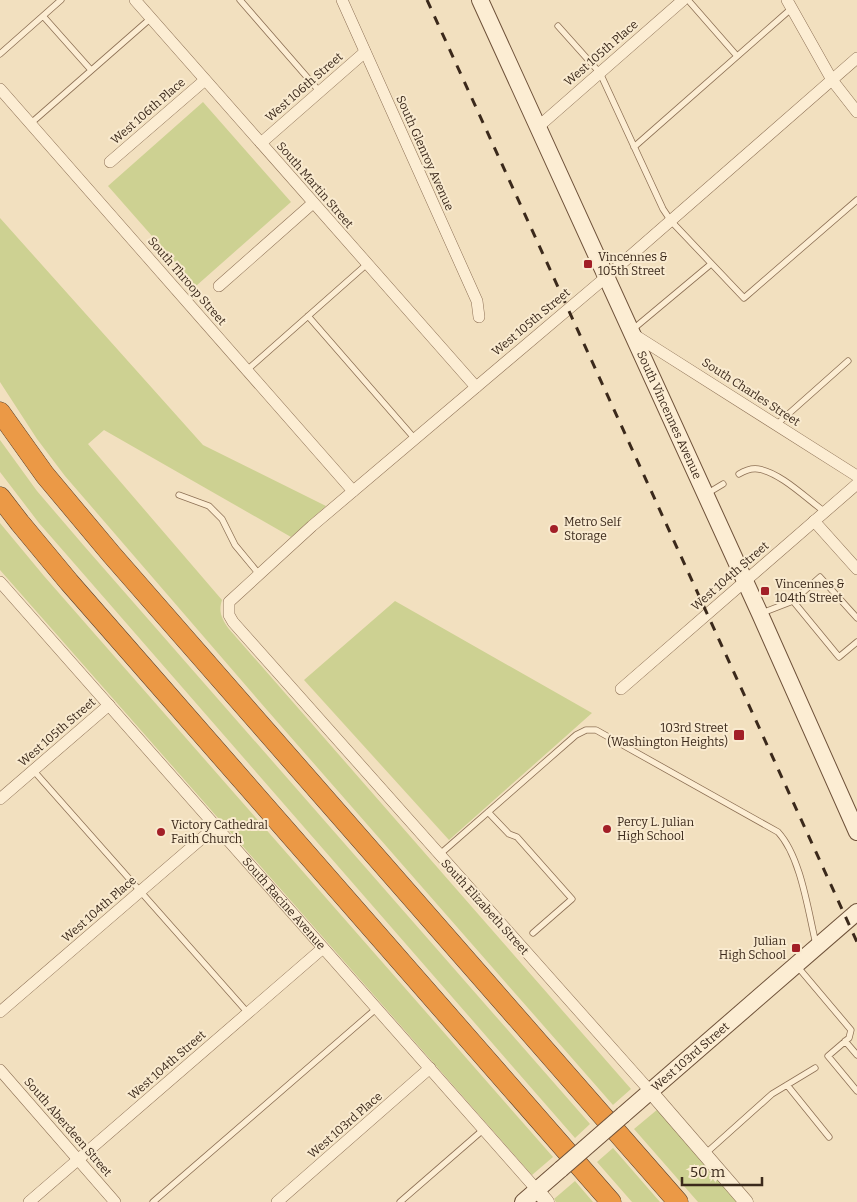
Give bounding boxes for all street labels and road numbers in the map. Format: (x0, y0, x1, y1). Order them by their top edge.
street label: West 105th Place (561, 17, 641, 89)
street label: West 106th Street (262, 49, 346, 124)
street label: West 106th Place (108, 75, 188, 147)
street label: South Glenroy Avenue (393, 93, 457, 213)
street label: South Martin Street (274, 139, 357, 231)
street label: South Throop Street (145, 234, 229, 328)
street label: West 105th Street (489, 285, 573, 359)
street label: South Vincennes Avenue (634, 349, 704, 481)
street label: South Charles Street (699, 355, 803, 429)
street label: West 104th Street (688, 538, 772, 613)
street label: West 105th Street (16, 694, 99, 769)
street label: South Racine Avenue (240, 855, 328, 952)
street label: South Elizabeth Street (438, 856, 532, 958)
street label: West 104th Place (59, 873, 139, 945)
street label: West 103rd Street (649, 1019, 732, 1094)
street label: West 104th Street (125, 1027, 209, 1102)
street label: South Aberdeen Street (21, 1075, 115, 1180)
street label: West 103rd Place (305, 1089, 385, 1161)

